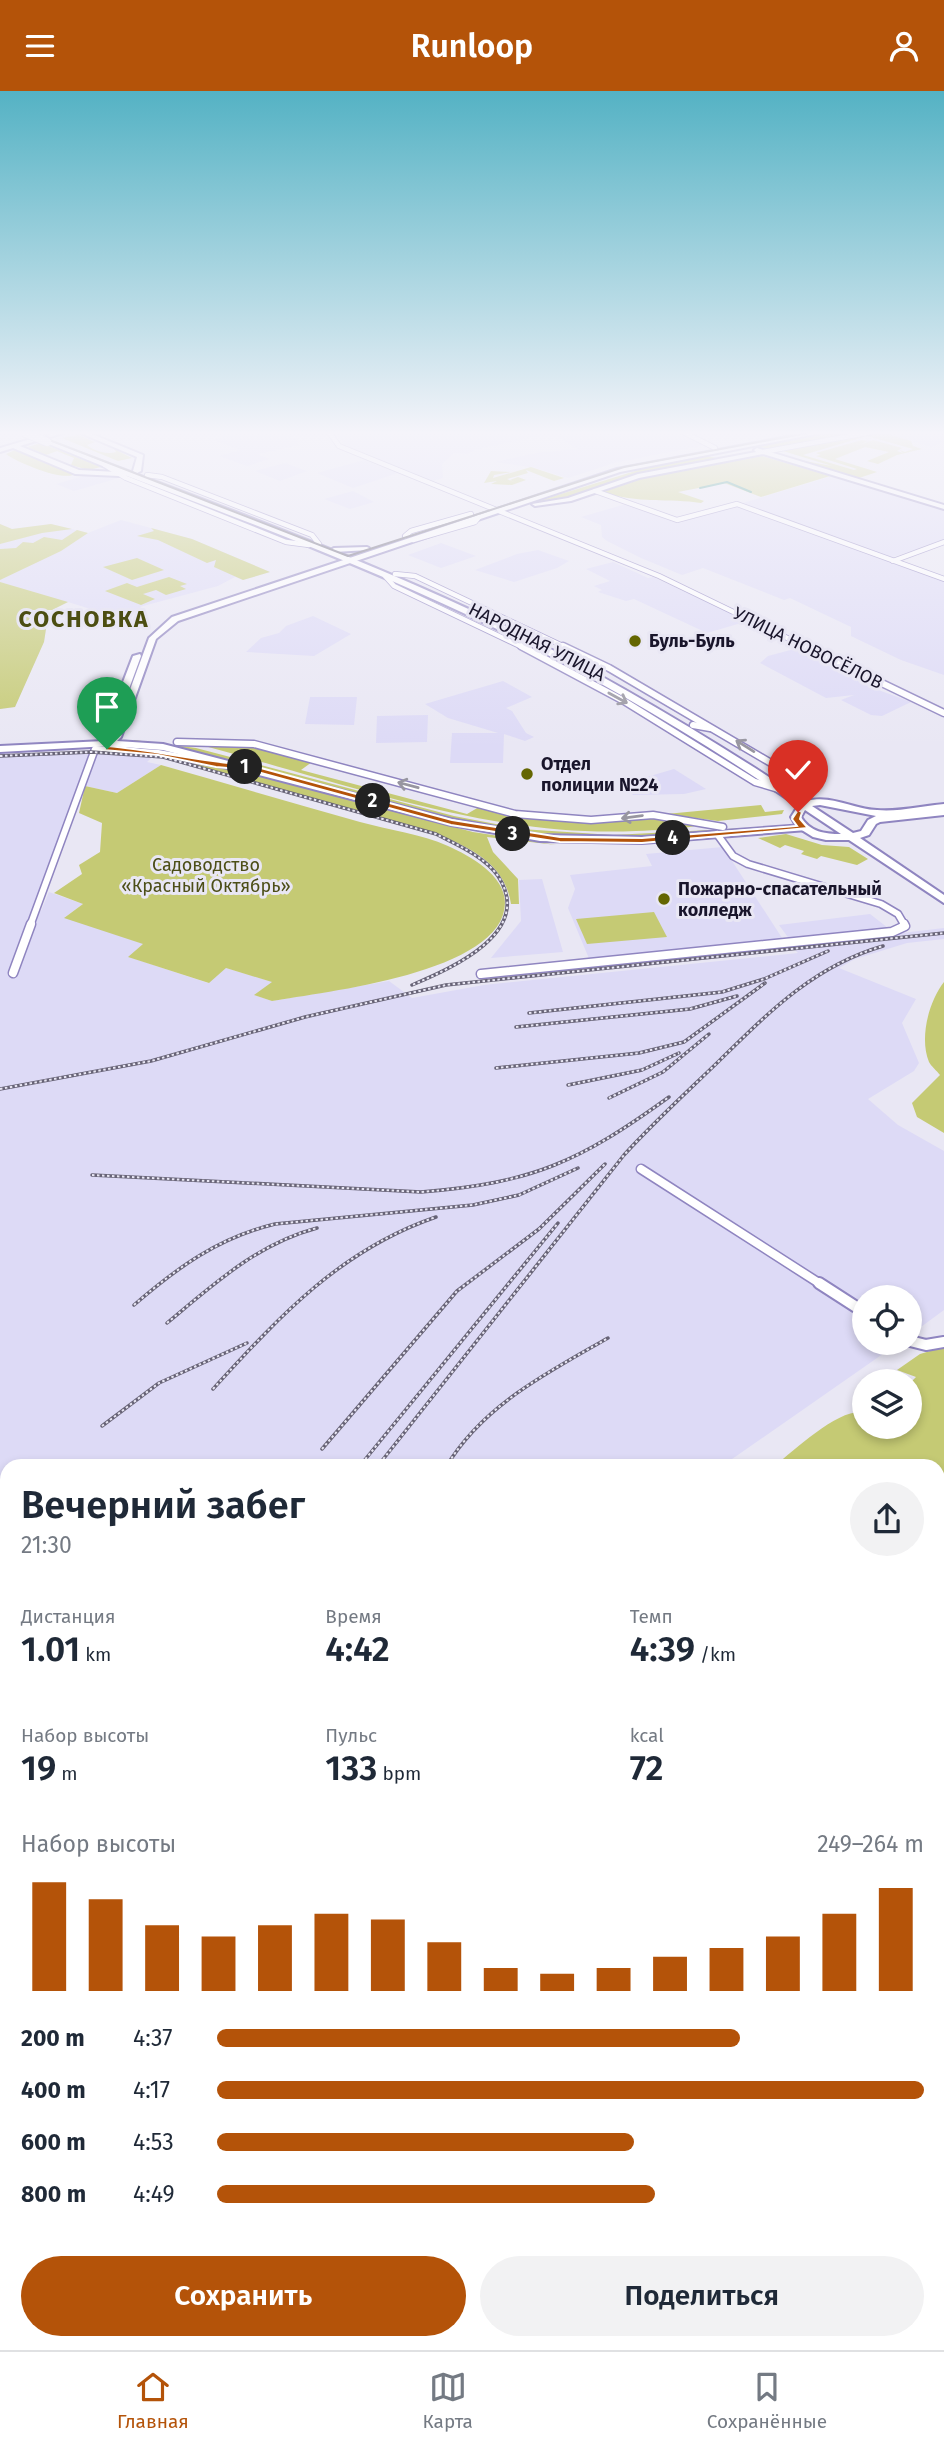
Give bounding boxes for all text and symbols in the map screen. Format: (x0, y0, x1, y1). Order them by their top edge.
icon: menu (21, 27, 59, 65)
text: Runloop (411, 27, 533, 65)
icon: person (885, 27, 923, 65)
street label: НАРОДНАЯ УЛИЦА (465, 598, 610, 686)
street label: УЛИЦА НОВОСЁЛОВ (730, 602, 886, 694)
district label: СОСНОВКА (18, 605, 150, 633)
place label: Буль-Буль (649, 630, 735, 652)
marker: Буль-Буль (627, 633, 643, 649)
pin (77, 677, 137, 749)
icon: arrive (88, 688, 126, 726)
one-way arrow (607, 691, 627, 705)
one-way arrow (735, 738, 755, 752)
pin (768, 740, 828, 812)
pin: 1 (228, 749, 262, 785)
icon: check (779, 751, 817, 789)
place label: Отдел полиции №24 (541, 753, 658, 796)
text: 1 (240, 755, 249, 778)
marker: Отдел полиции №24 (519, 766, 535, 782)
one-way arrow (397, 778, 419, 791)
pin: 2 (356, 783, 390, 819)
text: 2 (368, 789, 377, 812)
one-way arrow (621, 811, 644, 824)
pin: 3 (496, 817, 530, 851)
pin: 4 (656, 821, 690, 855)
text: 3 (508, 822, 517, 845)
text: 4 (667, 826, 678, 849)
park label: Садоводство «Красный Октябрь» (121, 854, 291, 897)
place label: Пожарно-спасательный колледж (678, 878, 882, 921)
marker: Пожарно-спасательный колледж (656, 891, 672, 907)
map controls (852, 1285, 922, 1439)
button: locate (852, 1285, 922, 1355)
button: layers (852, 1369, 922, 1439)
text: Вечерний забег (21, 1482, 305, 1528)
button: share (850, 1482, 924, 1556)
text: 21:30 (21, 1531, 72, 1559)
text: Дистанция (21, 1605, 116, 1628)
text: Время (325, 1605, 382, 1628)
text: Темп (630, 1605, 673, 1628)
text: 1.01 (21, 1628, 80, 1670)
text: 4:42 (325, 1628, 390, 1670)
text: 4:39 (630, 1628, 695, 1670)
text: km (80, 1643, 111, 1666)
text: /km (695, 1643, 736, 1666)
text: Набор высоты (21, 1724, 149, 1747)
text: Пульс (325, 1724, 377, 1747)
text: kcal (630, 1724, 664, 1747)
text: 19 (21, 1747, 56, 1789)
text: 133 (325, 1747, 377, 1789)
text: 72 (630, 1747, 663, 1789)
text: m (56, 1762, 78, 1785)
text: bpm (377, 1762, 421, 1785)
text: Набор высоты (21, 1830, 176, 1858)
text: 249–264 m (817, 1830, 924, 1858)
text: 200 m (21, 2024, 85, 2052)
text: 4:37 (133, 2024, 173, 2052)
text: 400 m (21, 2076, 86, 2104)
text: 4:17 (133, 2076, 170, 2104)
text: 600 m (21, 2128, 86, 2156)
text: 4:53 (133, 2128, 174, 2156)
text: 800 m (21, 2180, 86, 2208)
text: 4:49 (133, 2180, 175, 2208)
button: Сохранить (21, 2256, 466, 2336)
button: Поделиться (480, 2256, 924, 2336)
tab: Главная (117, 2368, 189, 2433)
tab: Карта (423, 2368, 473, 2433)
tab: Сохранённые (707, 2368, 827, 2433)

